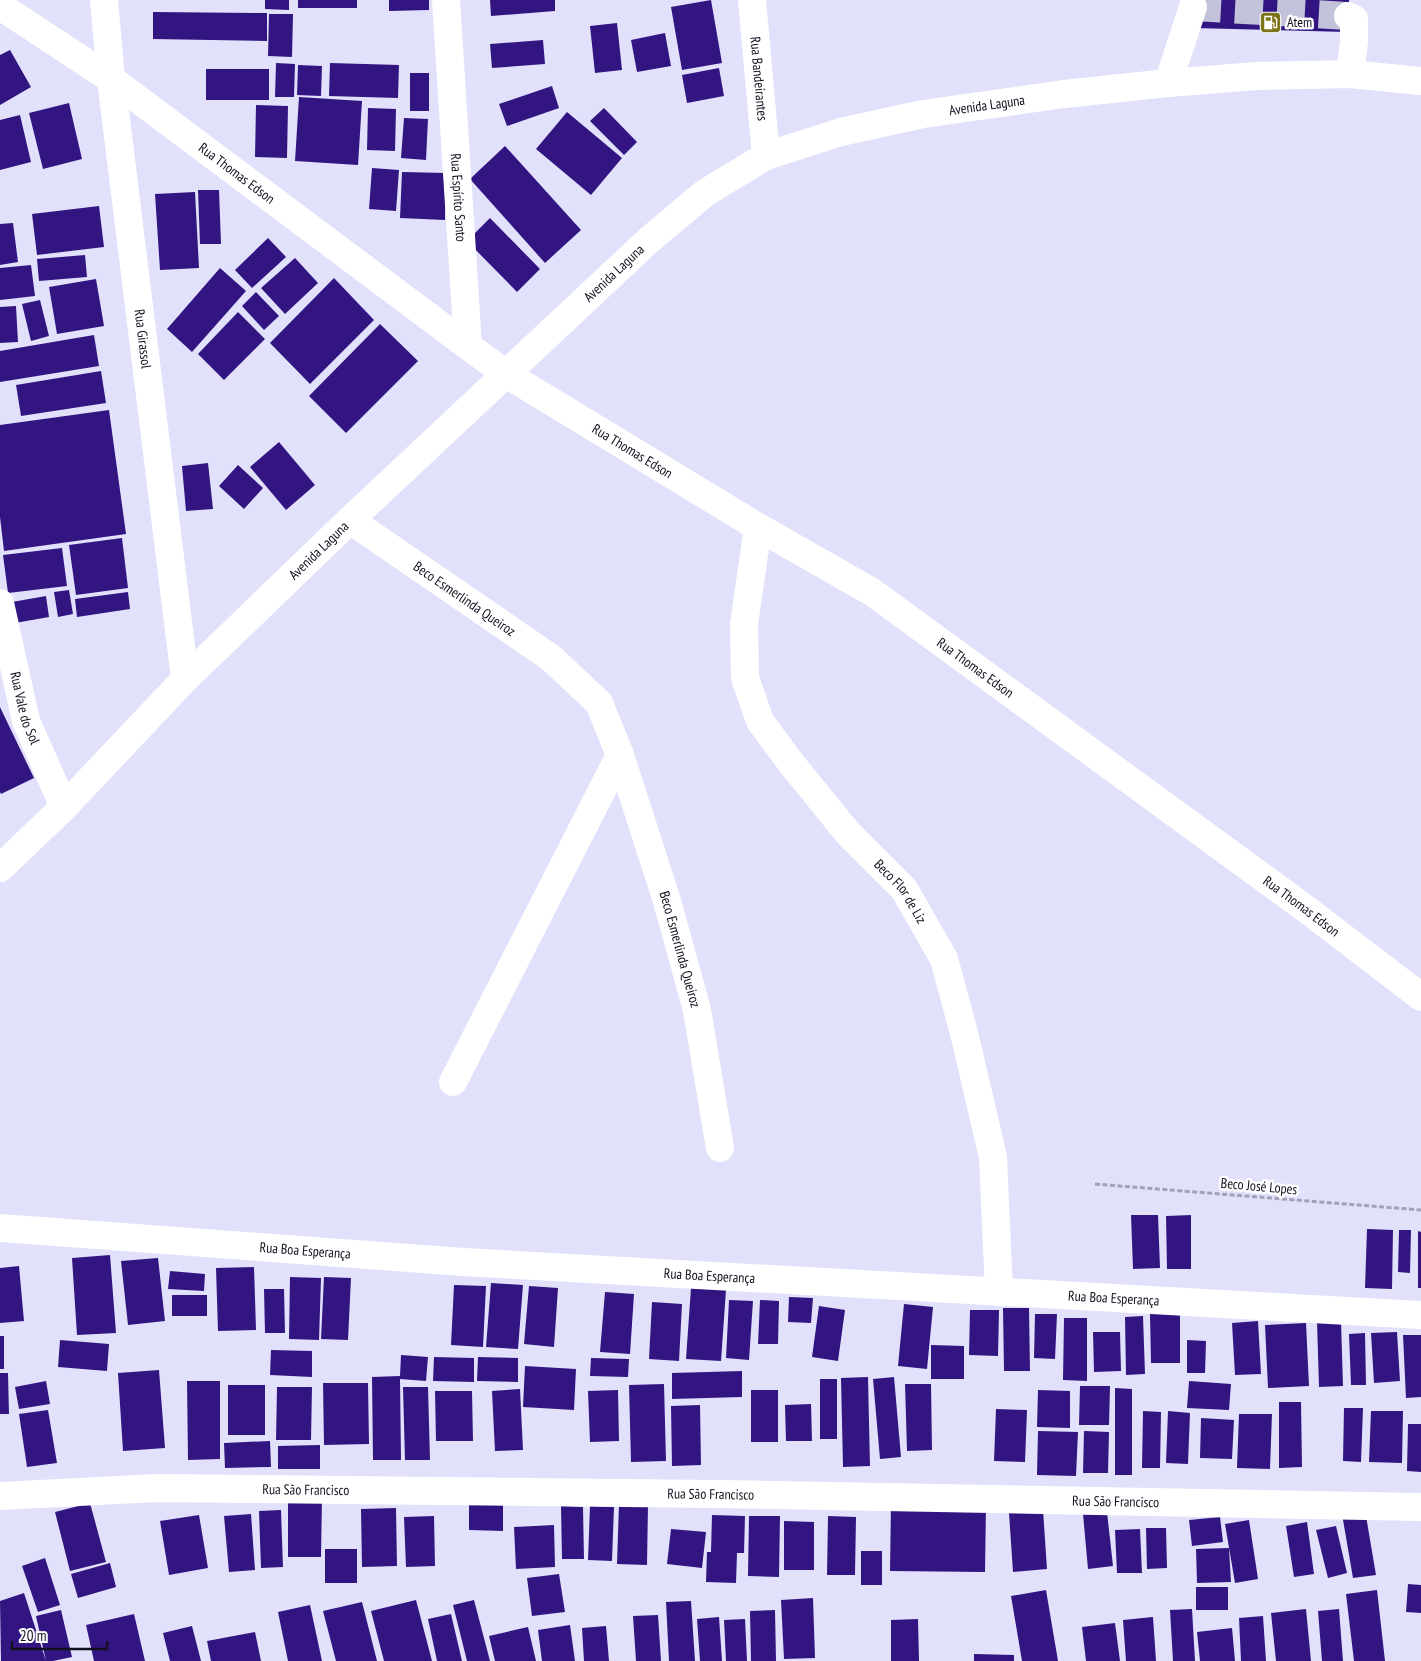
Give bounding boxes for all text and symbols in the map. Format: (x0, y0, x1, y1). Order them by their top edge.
fuel station icon: Atem (1259, 10, 1283, 34)
place label: Atem (1287, 13, 1312, 31)
street label: Rua Bandeirantes (746, 36, 772, 122)
street label: Avenida Laguna (948, 91, 1026, 119)
street label: Rua Thomas Edson (195, 139, 279, 208)
street label: Rua Espírito Santo (447, 153, 470, 242)
street label: Avenida Laguna (580, 240, 648, 306)
street label: Rua Girassol (130, 308, 156, 370)
street label: Rua Thomas Edson (589, 420, 676, 482)
street label: Avenida Laguna (285, 517, 352, 583)
street label: Beco Esmerlinda Queiroz (410, 557, 519, 640)
street label: Rua Thomas Edson (933, 633, 1017, 702)
street label: Rua Vale do Sol (6, 670, 45, 748)
street label: Beco Flor de Liz (870, 855, 931, 927)
street label: Rua Thomas Edson (1260, 872, 1343, 941)
street label: Beco Esmerlinda Queiroz (655, 889, 705, 1009)
street label: Beco José Lopes (1220, 1174, 1298, 1198)
street label: Rua Boa Esperança (259, 1238, 351, 1263)
street label: Rua Boa Esperança (663, 1264, 756, 1287)
street label: Rua Boa Esperança (1068, 1286, 1160, 1310)
street label: Rua São Francisco (262, 1480, 349, 1499)
street label: Rua São Francisco (667, 1484, 754, 1504)
street label: Rua São Francisco (1072, 1492, 1159, 1511)
scale bar (12, 1618, 108, 1650)
text: 20 m (20, 1626, 46, 1645)

